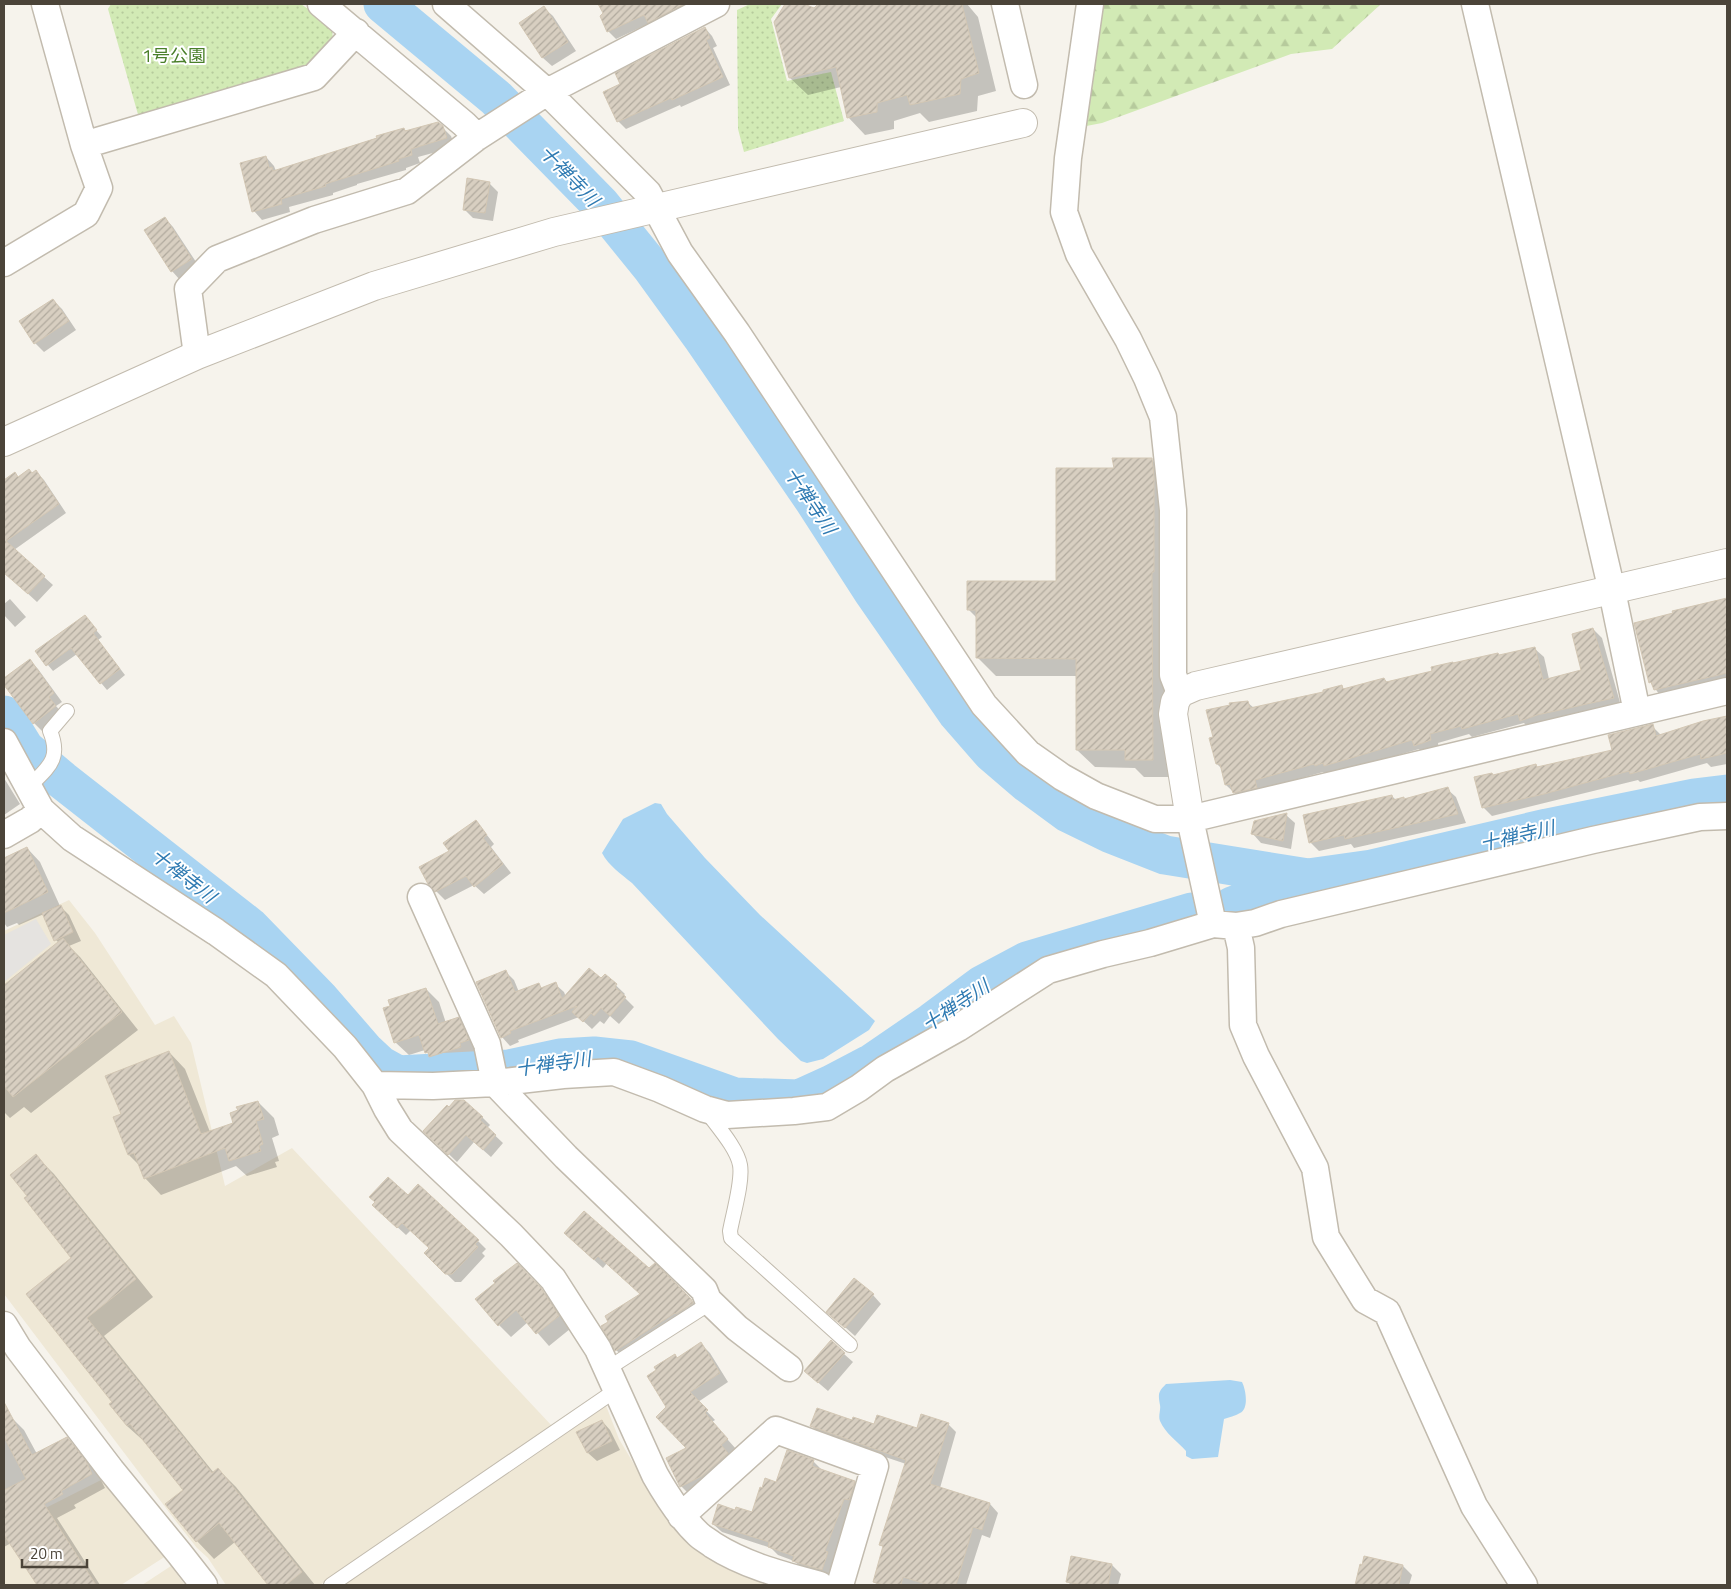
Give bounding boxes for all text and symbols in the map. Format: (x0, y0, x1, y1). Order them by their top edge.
park label: 1号公園 (142, 42, 206, 69)
water label: 十禅寺川 (533, 138, 608, 214)
water label: 十禅寺川 (778, 460, 845, 541)
water label: 十禅寺川 (1477, 812, 1559, 858)
water label: 十禅寺川 (145, 840, 224, 911)
water label: 十禅寺川 (915, 971, 996, 1038)
water label: 十禅寺川 (513, 1043, 595, 1083)
scale bar (22, 1536, 88, 1568)
text: 20 m (30, 1542, 63, 1565)

